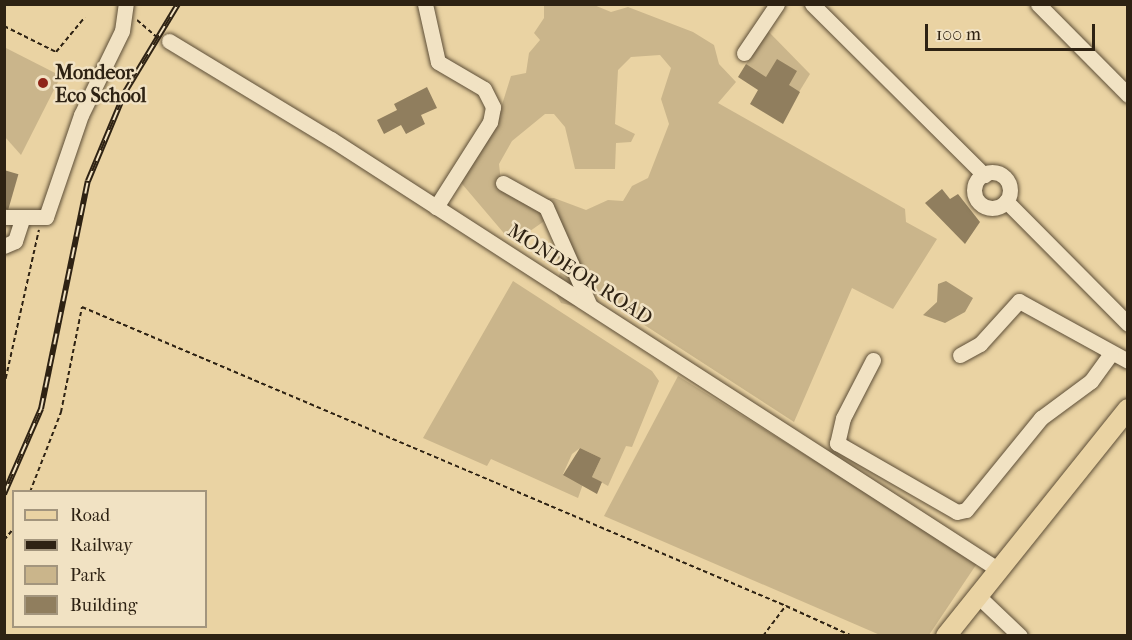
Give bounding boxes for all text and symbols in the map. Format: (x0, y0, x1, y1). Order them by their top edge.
scale bar (928, 12, 1098, 50)
text: 100 m (936, 24, 981, 45)
place label: Mondeor Eco School (55, 60, 146, 107)
marker: Mondeor Eco School (36, 76, 50, 90)
street label: MONDEOR ROAD (503, 218, 657, 330)
legend (12, 490, 207, 628)
text: Road (70, 505, 110, 526)
text: Railway (70, 535, 133, 556)
text: Park (70, 565, 106, 586)
text: Building (70, 595, 137, 616)

